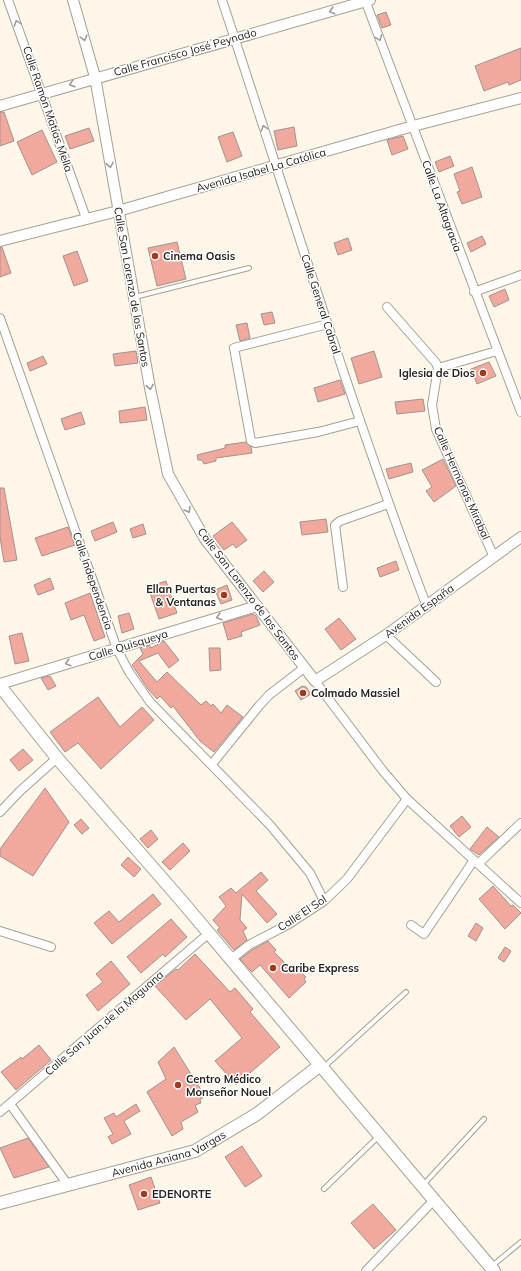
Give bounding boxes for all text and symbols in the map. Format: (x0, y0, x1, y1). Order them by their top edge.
one-way arrow (329, 6, 335, 14)
one-way arrow (13, 20, 21, 27)
street label: Calle Francisco José Peynado (112, 25, 258, 79)
one-way arrow (79, 34, 88, 41)
one-way arrow (375, 34, 383, 41)
street label: Calle Ramón Matías Mella (20, 44, 76, 174)
one-way arrow (69, 79, 76, 88)
one-way arrow (260, 125, 268, 132)
street label: Avenida Isabel La Católica (194, 145, 328, 195)
street label: Calle La Altagracia (419, 158, 465, 254)
one-way arrow (105, 162, 114, 168)
street label: Calle San Lorenzo de los Santos (111, 206, 153, 368)
place label: Cinema Oasis (163, 249, 236, 263)
marker: Cinema Oasis (150, 251, 160, 261)
street label: Calle General Cabral (298, 252, 344, 356)
place label: Iglesia de Dios (399, 366, 475, 380)
marker: Iglesia de Dios (478, 368, 488, 378)
one-way arrow (146, 384, 154, 390)
street label: Calle Hermanas Mirabal (431, 424, 493, 542)
one-way arrow (184, 506, 191, 513)
street label: Calle San Lorenzo de los Santos (195, 525, 303, 663)
street label: Calle Independencia (70, 530, 116, 632)
street label: Avenida España (381, 581, 457, 641)
place label: Ellan Puertas & Ventanas (146, 582, 216, 609)
marker: Ellan Puertas & Ventanas (219, 590, 229, 600)
one-way arrow (216, 612, 223, 621)
street label: Calle Quisqueya (87, 626, 169, 664)
one-way arrow (65, 658, 72, 667)
place label: Colmado Massiel (311, 686, 400, 700)
marker: Colmado Massiel (298, 688, 308, 698)
street label: Calle El Sol (275, 892, 329, 934)
place label: Caribe Express (281, 961, 359, 975)
marker: Caribe Express (268, 963, 278, 973)
street label: Calle San Juan de la Maguana (42, 968, 166, 1078)
place label: Centro Médico Monseñor Nouel (186, 1072, 271, 1099)
marker: Centro Médico Monseñor Nouel (173, 1080, 183, 1090)
street label: Avenida Aniana Vargas (110, 1127, 228, 1180)
place label: EDENORTE (152, 1187, 212, 1201)
marker: EDENORTE (139, 1189, 149, 1199)

